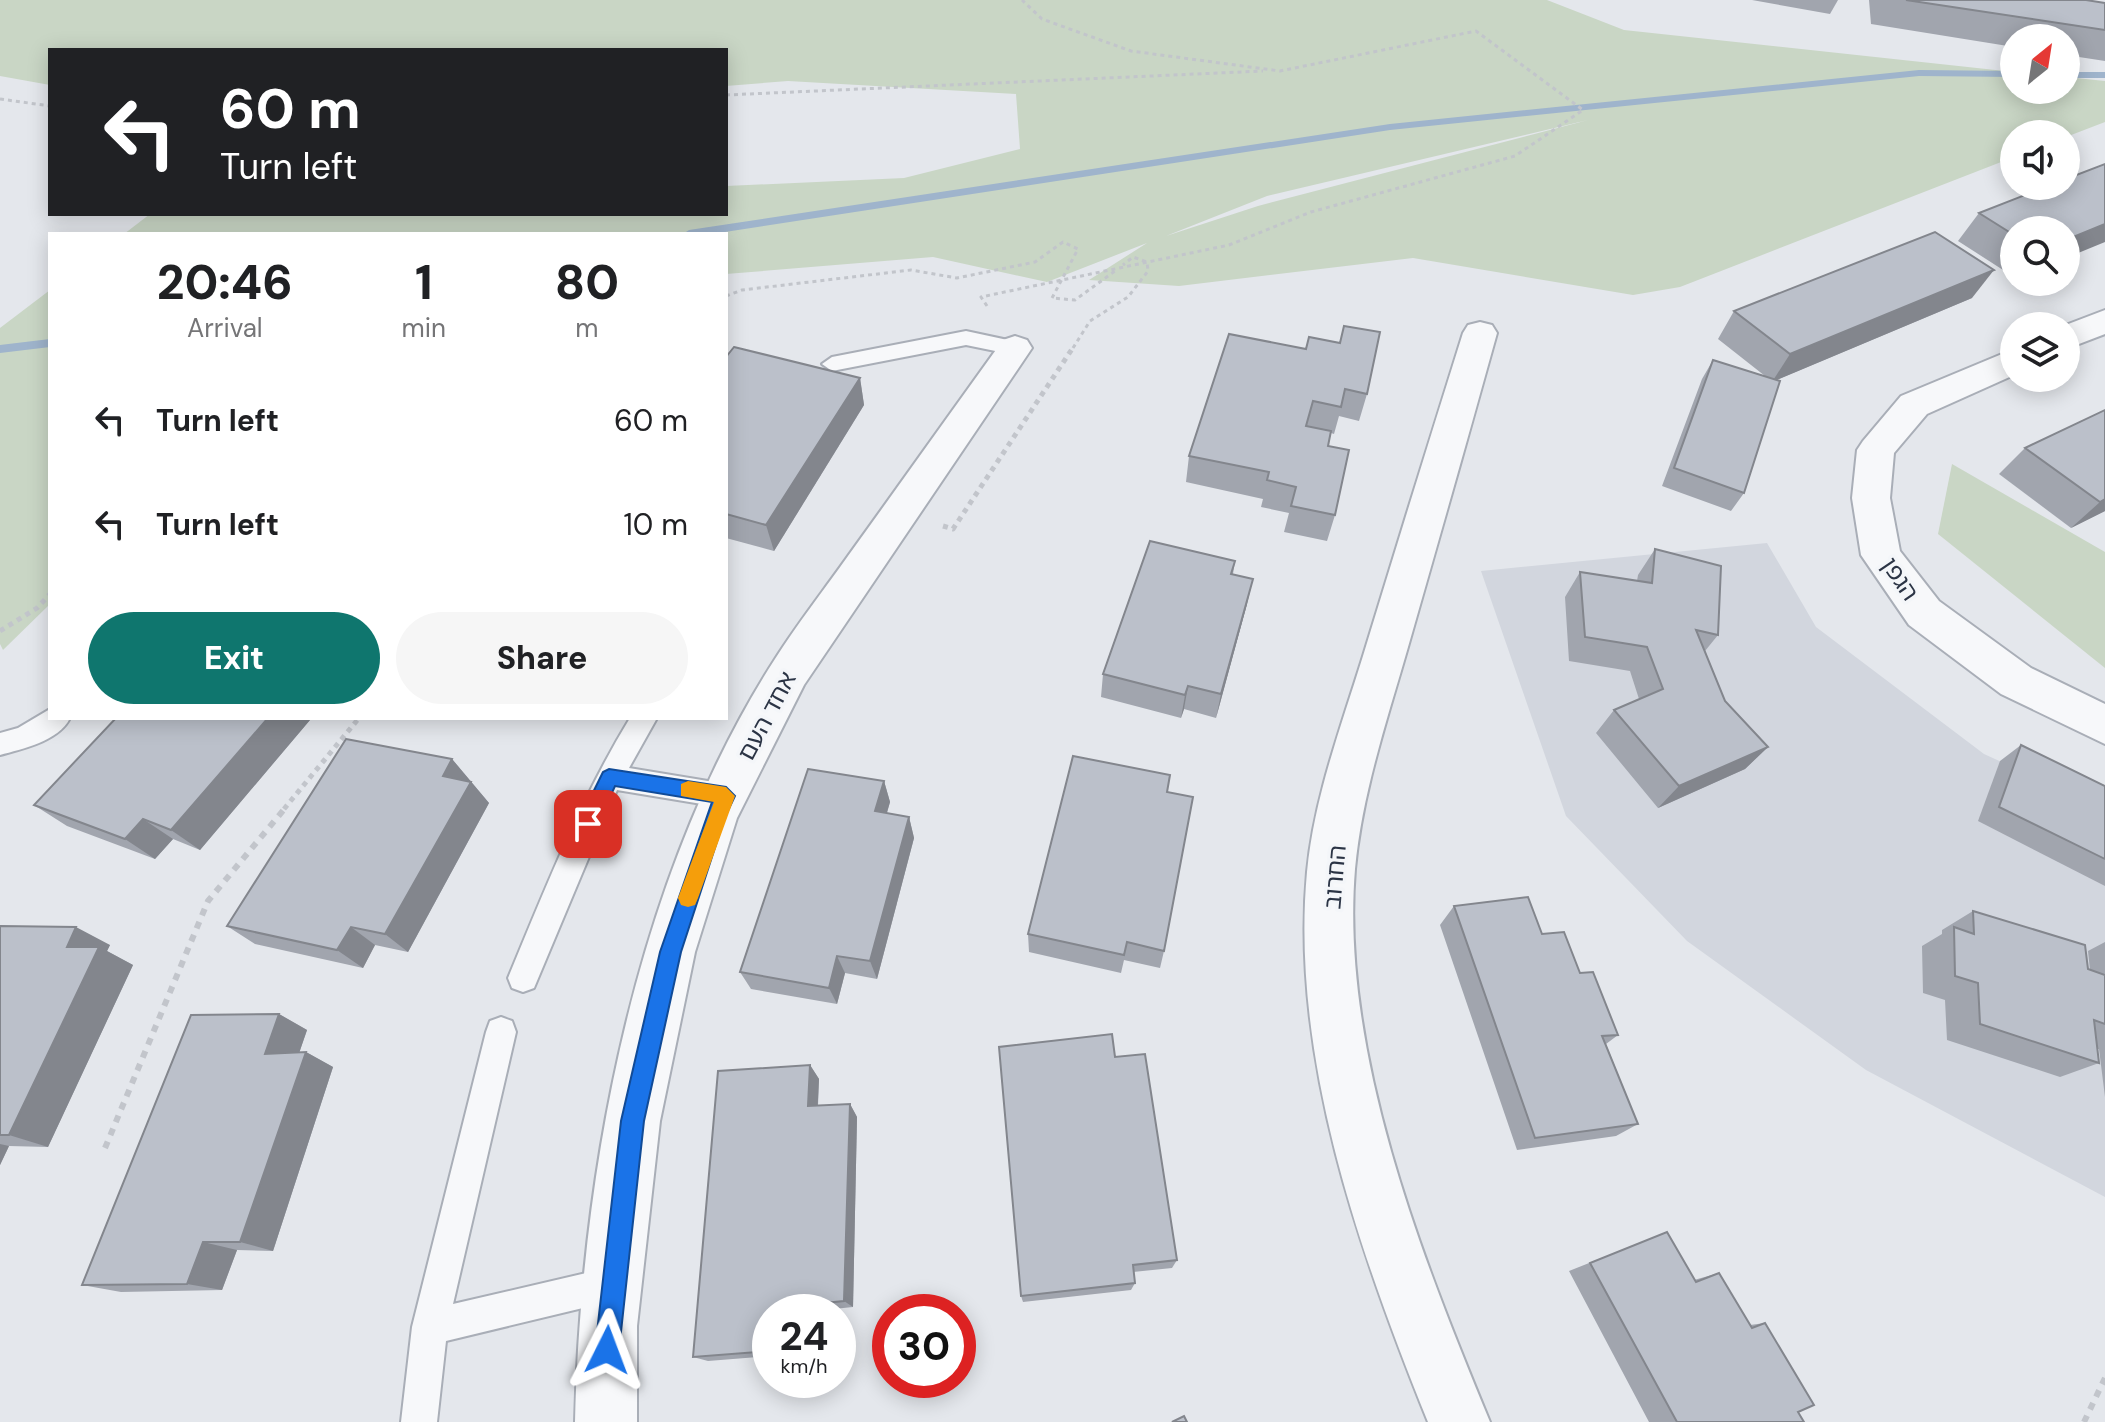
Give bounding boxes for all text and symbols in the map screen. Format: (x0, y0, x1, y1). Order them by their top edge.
north arrow (2000, 24, 2080, 104)
map controls (2000, 24, 2080, 392)
text: 60 m (220, 72, 361, 145)
icon: left (88, 80, 192, 184)
button: sound (2000, 120, 2080, 200)
text: Turn left (220, 143, 357, 190)
button: search (2000, 216, 2080, 296)
text: 20:46 (157, 251, 293, 314)
text: 1 (415, 251, 433, 314)
text: 80 (555, 251, 619, 314)
text: Arrival (187, 311, 263, 345)
text: min (402, 311, 446, 345)
text: m (575, 311, 599, 345)
button: layers (2000, 312, 2080, 392)
icon: left (88, 398, 132, 442)
text: Turn left (156, 401, 279, 440)
text: 60 m (614, 401, 688, 440)
icon: left (88, 502, 132, 546)
text: Turn left (156, 505, 279, 544)
text: 10 m (623, 505, 688, 544)
street label: הגפן (1875, 551, 1926, 606)
button: Exit (88, 612, 380, 704)
button: Share (396, 612, 688, 704)
street label: אחד העם (730, 666, 803, 765)
pin (554, 790, 622, 858)
icon: arrive (566, 802, 610, 846)
street label: החרוב (1316, 844, 1353, 910)
speed limit sign: 30 (872, 1294, 976, 1398)
position arrow (565, 1308, 649, 1392)
text: 24 (780, 1310, 828, 1362)
text: km/h (780, 1353, 828, 1379)

